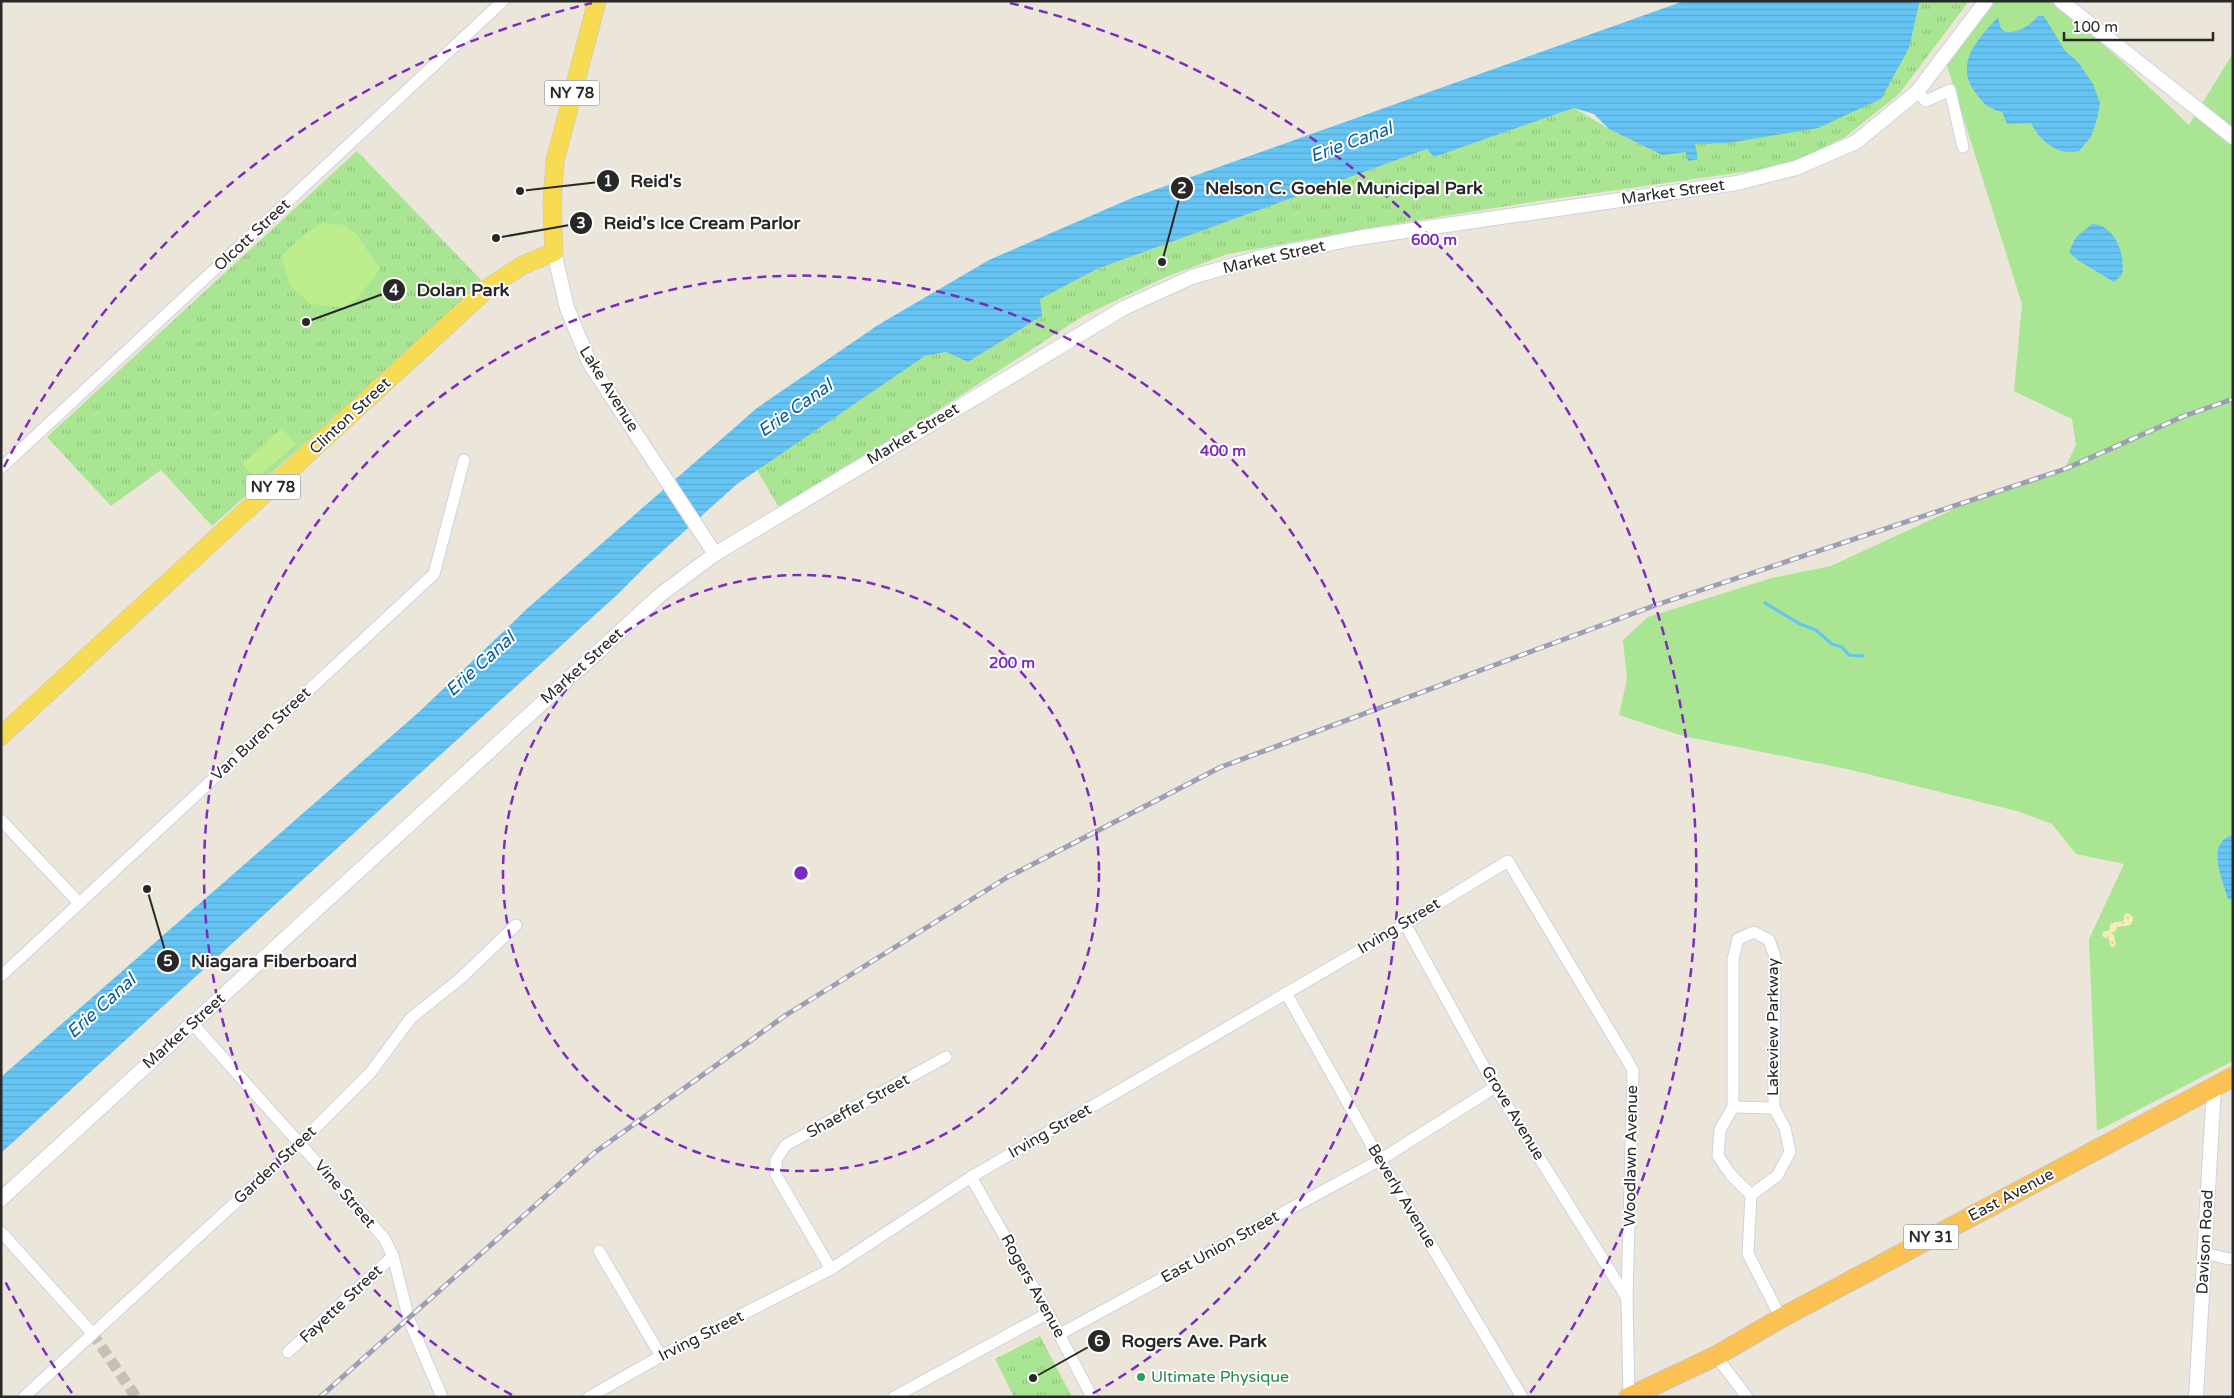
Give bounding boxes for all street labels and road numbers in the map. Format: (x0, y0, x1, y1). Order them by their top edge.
road number: NY 78 (544, 80, 600, 106)
street label: Market Street (1620, 175, 1726, 209)
street label: Olcott Street (210, 195, 294, 275)
street label: Market Street (1221, 236, 1327, 278)
street label: Lake Avenue (575, 342, 643, 436)
street label: Clinton Street (305, 373, 395, 459)
street label: Market Street (863, 399, 963, 469)
road number: NY 78 (246, 474, 300, 500)
street label: Market Street (537, 624, 627, 708)
street label: Van Buren Street (207, 683, 315, 785)
street label: Irving Street (1354, 894, 1444, 958)
street label: Lakeview Parkway (1763, 957, 1783, 1096)
street label: Market Street (139, 989, 229, 1073)
street label: Grove Avenue (1477, 1062, 1549, 1164)
street label: Shaeffer Street (803, 1069, 913, 1143)
street label: Woodlawn Avenue (1620, 1085, 1642, 1227)
street label: Irving Street (1005, 1099, 1095, 1163)
street label: Garden Street (229, 1122, 321, 1208)
street label: Beverly Avenue (1363, 1140, 1441, 1252)
street label: Vine Street (310, 1156, 380, 1232)
street label: East Avenue (1965, 1164, 2057, 1226)
street label: Davison Road (2192, 1189, 2218, 1295)
street label: East Union Street (1157, 1206, 1283, 1288)
road number: NY 31 (1904, 1224, 1958, 1250)
street label: Rogers Avenue (996, 1231, 1070, 1341)
street label: Fayette Street (295, 1261, 387, 1347)
street label: Irving Street (655, 1306, 747, 1366)

